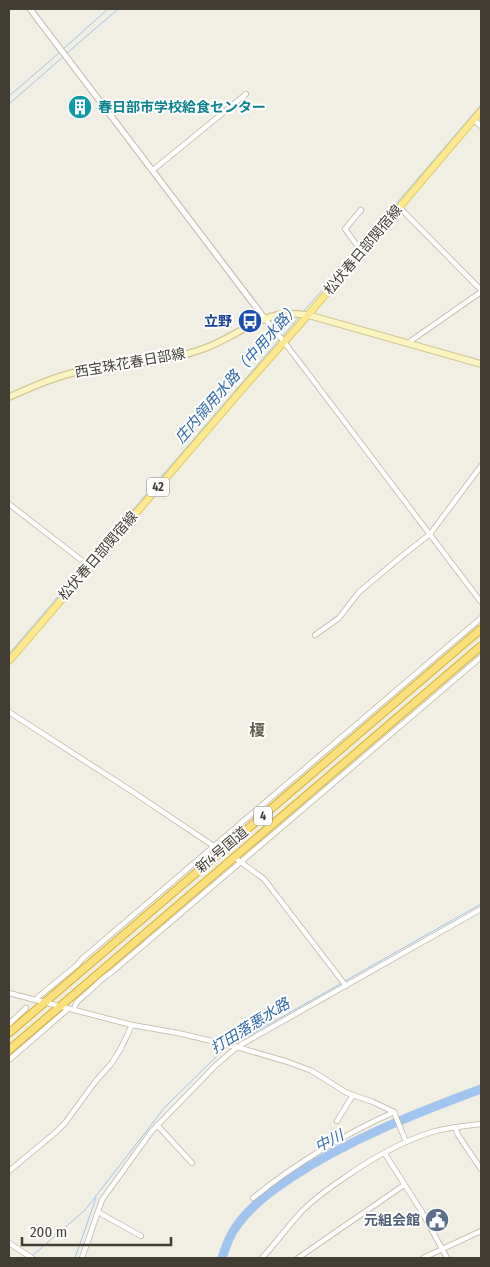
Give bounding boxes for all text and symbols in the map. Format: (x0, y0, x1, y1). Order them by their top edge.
building icon: 春日部市学校給食センター (67, 94, 93, 120)
place label: 春日部市学校給食センター (98, 99, 266, 116)
street label: 松伏春日部関宿線 (320, 202, 406, 298)
water label: 庄内領用水路（中用水路） (171, 299, 303, 447)
bus stop icon: 立野 (237, 308, 263, 334)
place label: 立野 (204, 313, 232, 330)
street label: 西宝珠花春日部線 (73, 345, 187, 381)
road number: 42 (147, 478, 169, 497)
street label: 松伏春日部関宿線 (55, 508, 141, 604)
district label: 榎 (249, 721, 265, 740)
road number: 4 (254, 806, 272, 826)
street label: 新4号国道 (192, 823, 252, 877)
water label: 打田落悪水路 (207, 993, 295, 1057)
water label: 中川 (312, 1125, 348, 1156)
public building icon: 元組会館 (424, 1207, 450, 1233)
place label: 元組会館 (364, 1212, 420, 1229)
scale bar (22, 1214, 171, 1246)
text: 200 m (30, 1223, 67, 1241)

